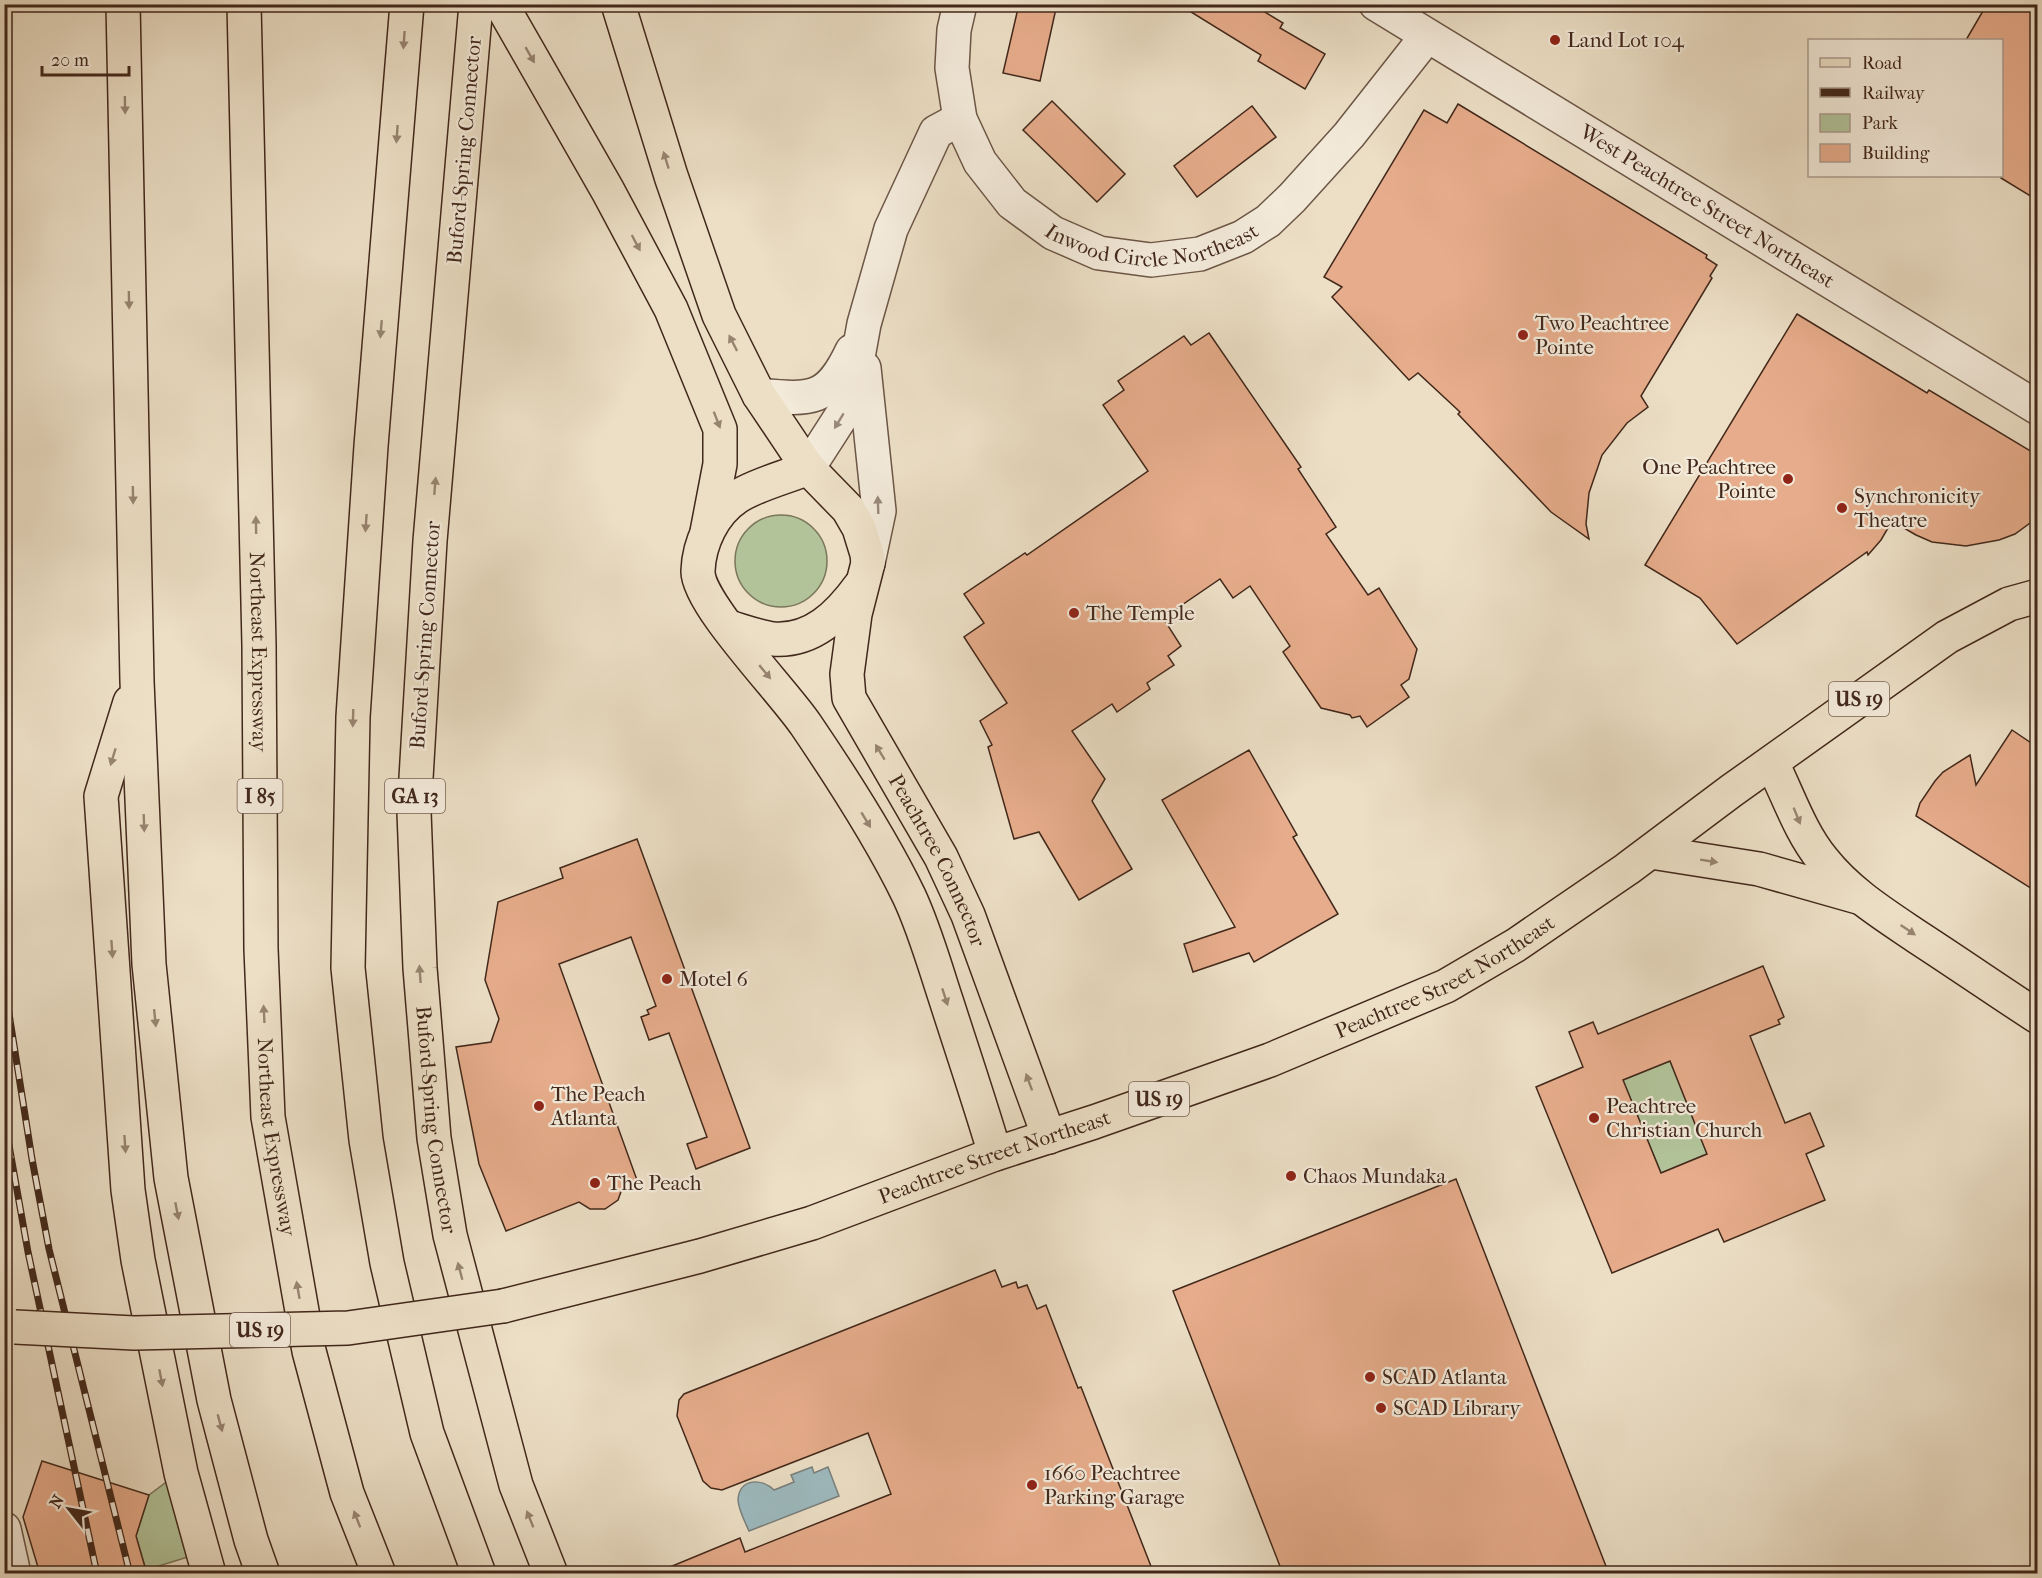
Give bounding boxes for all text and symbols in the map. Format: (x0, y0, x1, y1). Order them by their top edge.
place label: Land Lot 104 (1567, 28, 1685, 52)
one-way arrow (399, 31, 409, 50)
marker: Land Lot 104 (1548, 33, 1562, 47)
street label: Buford-Spring Connector (442, 35, 486, 265)
scale bar (42, 39, 129, 77)
legend (1808, 39, 2003, 177)
one-way arrow (524, 47, 535, 63)
text: 20 m (51, 50, 89, 71)
text: Road (1862, 53, 1902, 74)
text: Railway (1862, 83, 1926, 104)
one-way arrow (120, 95, 129, 114)
text: Park (1862, 113, 1899, 134)
street label: West Peachtree Street Northeast (1575, 119, 1839, 293)
one-way arrow (392, 125, 402, 144)
text: Building (1862, 143, 1930, 164)
one-way arrow (661, 151, 670, 169)
street label: Inwood Circle Northeast (1042, 210, 1262, 236)
text: Inwood Circle Northeast (1040, 218, 1263, 272)
one-way arrow (631, 235, 641, 252)
one-way arrow (124, 290, 134, 309)
place label: Two Peachtree Pointe (1535, 311, 1669, 359)
one-way arrow (376, 319, 386, 338)
marker: Two Peachtree Pointe (1516, 328, 1530, 342)
one-way arrow (728, 334, 738, 352)
one-way arrow (712, 411, 722, 429)
one-way arrow (833, 413, 844, 429)
place label: One Peachtree Pointe (1642, 455, 1776, 503)
marker: One Peachtree Pointe (1781, 472, 1795, 486)
one-way arrow (430, 476, 440, 495)
place label: Synchronicity Theatre (1854, 484, 1981, 532)
one-way arrow (128, 485, 138, 504)
one-way arrow (873, 496, 883, 515)
marker: Synchronicity Theatre (1835, 501, 1849, 515)
one-way arrow (361, 514, 371, 533)
one-way arrow (251, 515, 261, 534)
street label: Buford-Spring Connector (405, 520, 445, 750)
street label: Northeast Expressway (245, 552, 272, 753)
place label: The Temple (1086, 601, 1195, 625)
marker: The Temple (1067, 606, 1081, 620)
one-way arrow (759, 664, 772, 680)
road number: US 19 (1829, 682, 1889, 716)
one-way arrow (348, 708, 358, 727)
one-way arrow (874, 744, 885, 760)
one-way arrow (108, 748, 118, 766)
street label: Peachtree Connector (884, 770, 991, 950)
road number: I 85 (238, 779, 282, 813)
road number: GA 13 (385, 779, 445, 813)
one-way arrow (1792, 807, 1802, 825)
one-way arrow (860, 812, 871, 828)
one-way arrow (139, 814, 148, 833)
one-way arrow (1699, 857, 1718, 866)
street label: Peachtree Street Northeast (1331, 910, 1559, 1043)
one-way arrow (1900, 924, 1916, 936)
one-way arrow (107, 940, 116, 959)
one-way arrow (416, 965, 425, 984)
place label: Motel 6 (679, 967, 749, 991)
marker: Motel 6 (660, 972, 674, 986)
one-way arrow (941, 988, 950, 1006)
one-way arrow (259, 1004, 268, 1023)
street label: Buford-Spring Connector (411, 1005, 462, 1235)
one-way arrow (150, 1008, 160, 1027)
street label: Northeast Expressway (253, 1037, 301, 1239)
one-way arrow (1023, 1073, 1033, 1091)
place label: The Peach Atlanta (550, 1082, 646, 1130)
road number: US 19 (1129, 1082, 1189, 1116)
place label: Peachtree Christian Church (1606, 1094, 1762, 1142)
marker: The Peach Atlanta (532, 1099, 546, 1113)
street label: Peachtree Street Northeast (875, 1105, 1114, 1209)
marker: Peachtree Christian Church (1587, 1111, 1601, 1125)
one-way arrow (120, 1134, 129, 1153)
place label: Chaos Mundaka (1303, 1164, 1446, 1188)
marker: Chaos Mundaka (1284, 1169, 1298, 1183)
place label: The Peach (607, 1171, 702, 1195)
marker: The Peach (588, 1176, 602, 1190)
one-way arrow (173, 1202, 182, 1221)
one-way arrow (454, 1262, 464, 1280)
one-way arrow (293, 1280, 302, 1299)
road number: US 19 (230, 1313, 290, 1347)
place label: SCAD Atlanta (1382, 1365, 1507, 1389)
one-way arrow (157, 1368, 167, 1387)
marker: SCAD Atlanta (1363, 1370, 1377, 1384)
place label: SCAD Library (1393, 1396, 1521, 1420)
marker: SCAD Library (1374, 1401, 1388, 1415)
one-way arrow (216, 1414, 225, 1432)
place label: 1660 Peachtree Parking Garage (1044, 1461, 1185, 1509)
marker: 1660 Peachtree Parking Garage (1025, 1478, 1039, 1492)
north arrow (39, 1479, 99, 1539)
text: N (45, 1491, 68, 1512)
one-way arrow (352, 1510, 362, 1528)
one-way arrow (524, 1510, 534, 1528)

